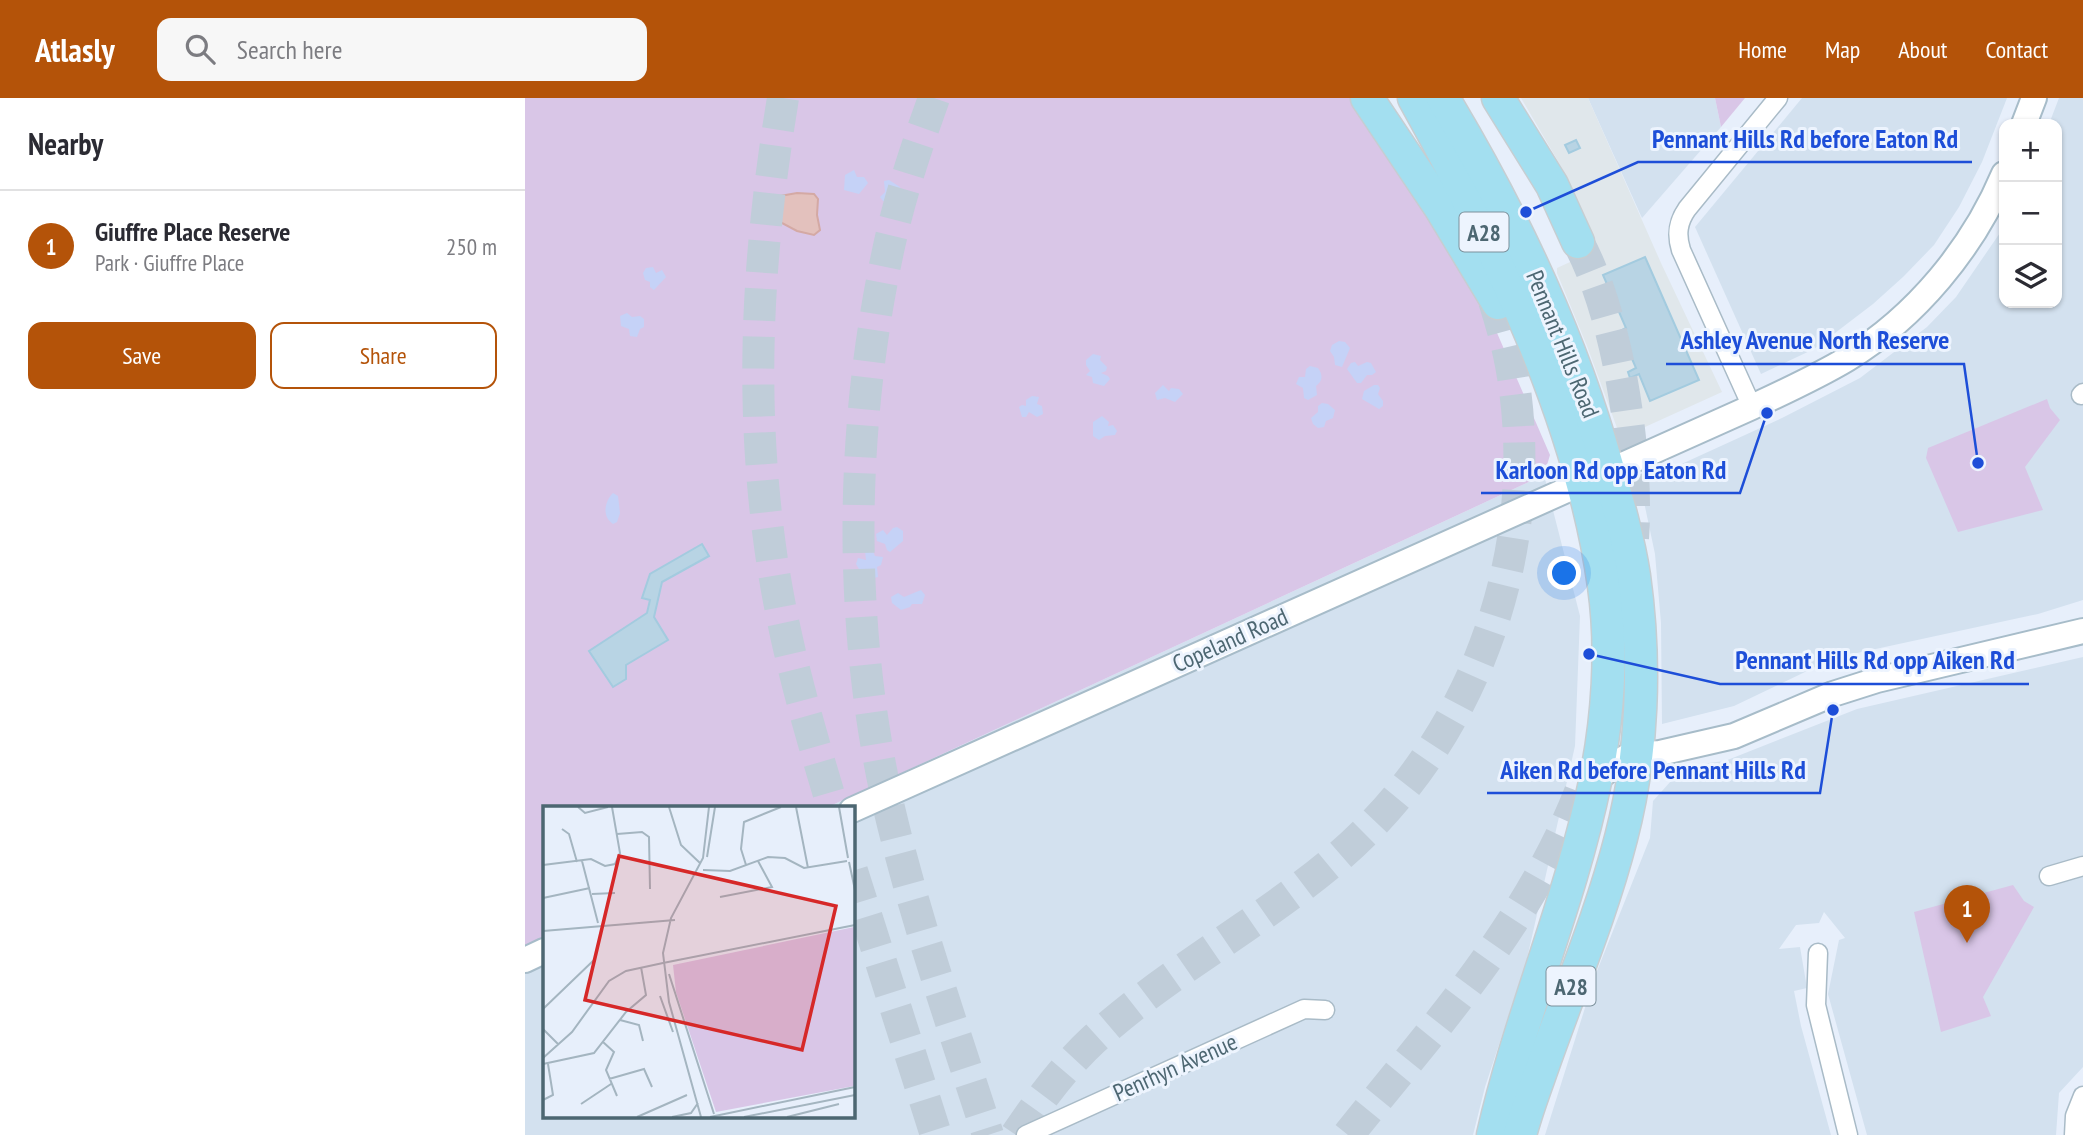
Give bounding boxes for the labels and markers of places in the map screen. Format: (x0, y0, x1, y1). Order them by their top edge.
callout: Pennant Hills Rd before Eaton Rd (1638, 115, 1972, 162)
callout: Ashley Avenue North Reserve (1666, 317, 1964, 364)
callout: Karloon Rd opp Eaton Rd (1481, 446, 1740, 493)
callout: Pennant Hills Rd opp Aiken Rd (1720, 637, 2029, 684)
callout: Aiken Rd before Pennant Hills Rd (1487, 746, 1820, 793)
pin: 1 (1944, 885, 1990, 943)

